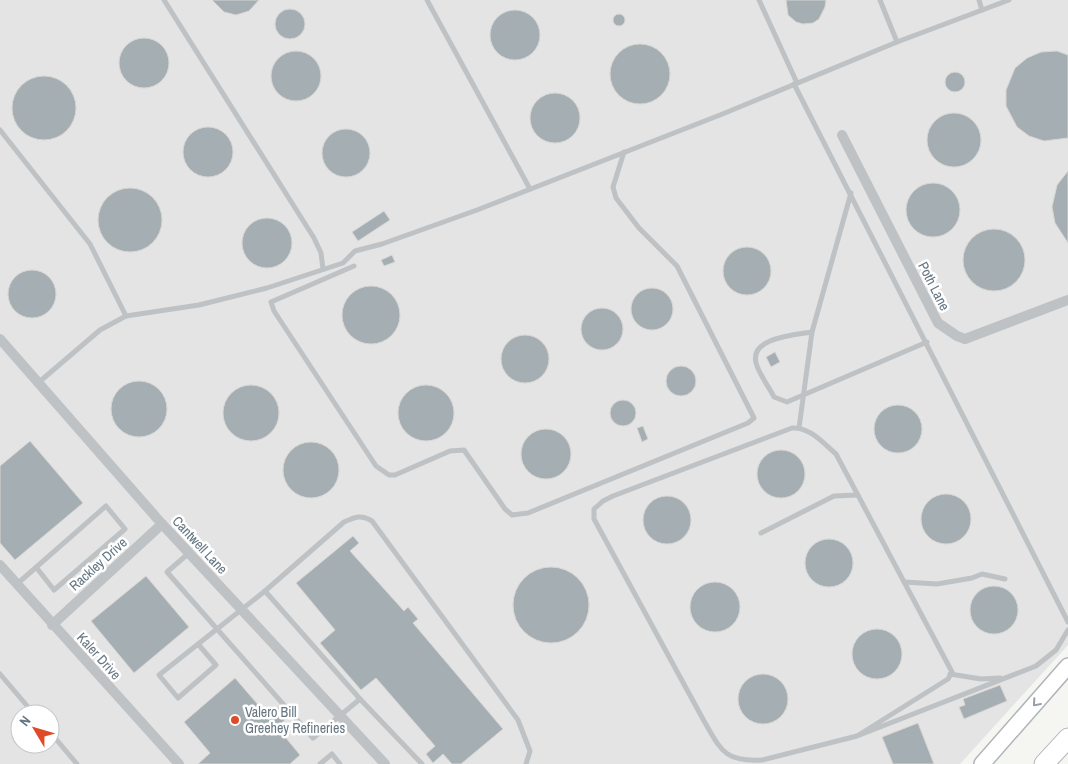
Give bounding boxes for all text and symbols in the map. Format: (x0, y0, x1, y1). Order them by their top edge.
street label: Poth Lane (914, 259, 954, 313)
street label: Cantwell Lane (169, 512, 231, 578)
street label: Rackley Drive (65, 533, 131, 595)
street label: Kaler Drive (73, 629, 125, 683)
one-way arrow (1033, 697, 1042, 706)
place label: Valero Bill Greehey Refineries (245, 703, 345, 737)
north arrow (10, 704, 60, 754)
text: N (15, 712, 34, 730)
marker: Valero Bill Greehey Refineries (229, 714, 241, 726)

